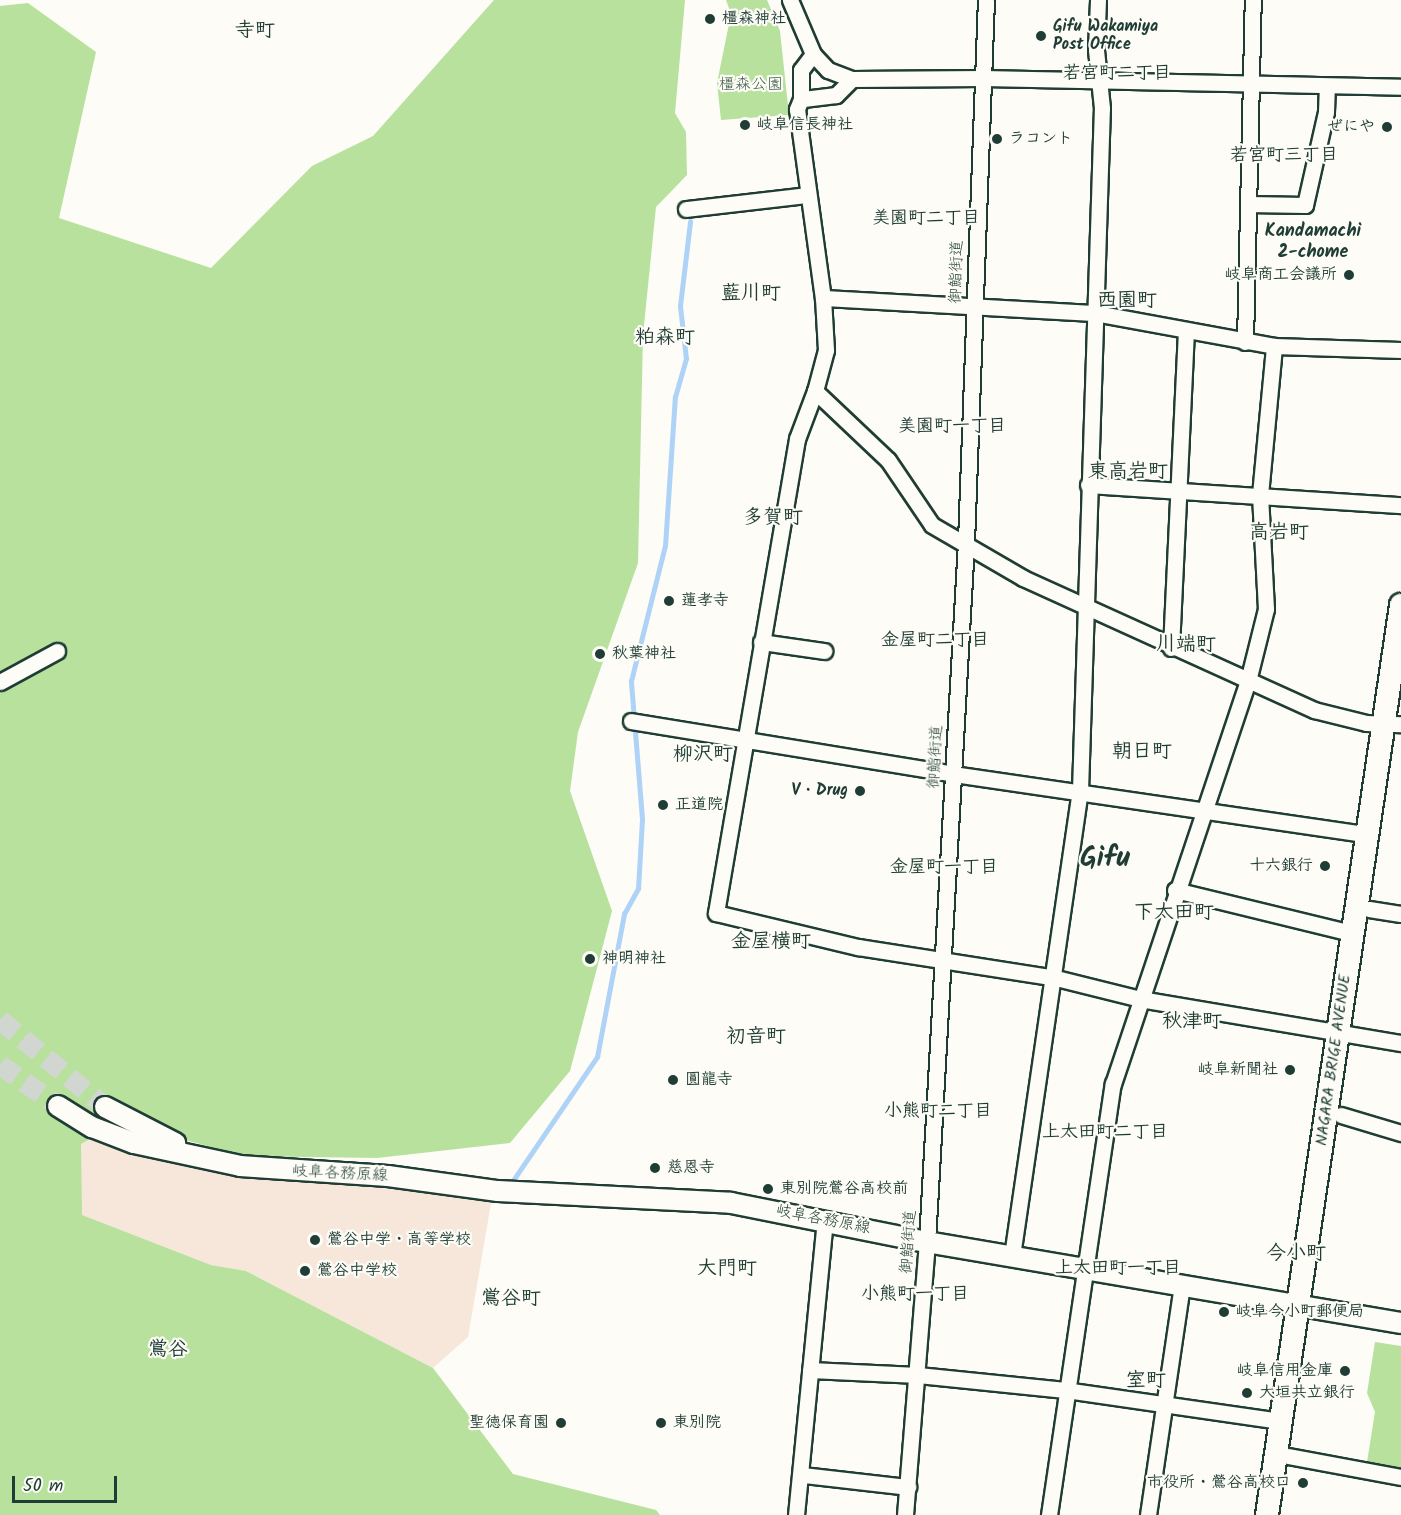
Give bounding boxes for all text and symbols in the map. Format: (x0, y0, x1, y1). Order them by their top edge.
place label: 橿森神社 (722, 9, 786, 29)
marker: 橿森神社 (703, 12, 717, 26)
place label: Gifu Wakamiya Post Office (1053, 17, 1158, 55)
district label: 寺町 (235, 19, 275, 43)
marker: Gifu Wakamiya Post Office (1034, 29, 1048, 43)
district label: 若宮町二丁目 (1063, 63, 1171, 85)
park label: 橿森公園 (719, 75, 783, 95)
place label: 岐阜信長神社 (757, 115, 853, 135)
place label: ぜにや (1327, 117, 1375, 137)
marker: 岐阜信長神社 (738, 118, 752, 132)
marker: ぜにや (1380, 120, 1394, 134)
place label: ラコント (1009, 129, 1073, 149)
marker: ラコント (990, 132, 1004, 146)
district label: 若宮町三丁目 (1230, 145, 1338, 167)
district label: 美園町二丁目 (872, 208, 980, 230)
district label: Kandamachi 2-chome (1265, 222, 1361, 264)
street label: 御鮨街道 (946, 240, 968, 304)
place label: 岐阜商工会議所 (1225, 265, 1337, 285)
marker: 岐阜商工会議所 (1342, 268, 1356, 282)
district label: 藍川町 (721, 282, 781, 306)
district label: 西園町 (1097, 289, 1157, 313)
district label: 粕森町 (635, 326, 695, 350)
district label: 美園町一丁目 (898, 416, 1006, 438)
district label: 東高岩町 (1088, 460, 1168, 484)
district label: 多賀町 (743, 506, 803, 530)
district label: 高岩町 (1249, 521, 1309, 545)
place label: 蓮孝寺 (681, 591, 729, 611)
marker: 蓮孝寺 (662, 594, 676, 608)
district label: 金屋町二丁目 (881, 630, 989, 652)
district label: 川端町 (1156, 633, 1216, 657)
place label: 秋葉神社 (612, 644, 676, 664)
marker: 秋葉神社 (593, 647, 607, 661)
street label: 御鮨街道 (925, 725, 947, 789)
district label: 朝日町 (1112, 740, 1172, 764)
district label: 柳沢町 (673, 743, 733, 767)
place label: V・Drug (792, 781, 848, 801)
marker: V・Drug (853, 784, 867, 798)
place label: 正道院 (675, 795, 723, 815)
marker: 正道院 (656, 798, 670, 812)
district label: Gifu (1080, 842, 1130, 876)
place label: 十六銀行 (1249, 856, 1313, 876)
district label: 金屋町一丁目 (890, 857, 998, 879)
marker: 十六銀行 (1318, 859, 1332, 873)
district label: 下太田町 (1134, 901, 1214, 925)
district label: 金屋横町 (731, 930, 811, 954)
place label: 神明神社 (602, 949, 666, 969)
marker: 神明神社 (583, 952, 597, 966)
street label: NAGARA BRIGE AVENUE (1312, 973, 1356, 1147)
district label: 秋津町 (1162, 1010, 1222, 1034)
district label: 初音町 (726, 1025, 786, 1049)
place label: 岐阜新聞社 (1198, 1060, 1278, 1080)
marker: 岐阜新聞社 (1283, 1063, 1297, 1077)
place label: 圓龍寺 (685, 1070, 733, 1090)
marker: 圓龍寺 (666, 1073, 680, 1087)
district label: 小熊町二丁目 (884, 1101, 992, 1123)
district label: 上太田町二丁目 (1042, 1122, 1168, 1144)
place label: 慈恩寺 (667, 1158, 715, 1178)
marker: 慈恩寺 (648, 1161, 662, 1175)
street label: 岐阜各務原線 (292, 1162, 388, 1186)
place label: 東別院鶯谷高校前 (780, 1179, 908, 1199)
marker: 東別院鶯谷高校前 (761, 1182, 775, 1196)
street label: 岐阜各務原線 (774, 1201, 872, 1239)
street label: 御鮨街道 (897, 1209, 921, 1275)
place label: 鶯谷中学・高等学校 (327, 1230, 471, 1250)
marker: 鶯谷中学・高等学校 (308, 1233, 322, 1247)
district label: 今小町 (1266, 1242, 1326, 1266)
district label: 大門町 (697, 1257, 757, 1281)
district label: 上太田町一丁目 (1055, 1258, 1181, 1280)
place label: 鶯谷中学校 (317, 1261, 397, 1281)
marker: 鶯谷中学校 (298, 1264, 312, 1278)
district label: 小熊町一丁目 (861, 1284, 969, 1306)
district label: 鴬谷町 (481, 1287, 541, 1311)
place label: 岐阜今小町郵便局 (1236, 1302, 1364, 1322)
marker: 岐阜今小町郵便局 (1217, 1305, 1231, 1319)
district label: 鴬谷 (148, 1338, 188, 1362)
place label: 岐阜信用金庫 (1237, 1361, 1333, 1381)
marker: 岐阜信用金庫 (1338, 1364, 1352, 1378)
district label: 室町 (1126, 1369, 1166, 1393)
place label: 大垣共立銀行 (1259, 1383, 1355, 1403)
marker: 大垣共立銀行 (1240, 1386, 1254, 1400)
place label: 聖徳保育園 (469, 1413, 549, 1433)
place label: 東別院 (673, 1413, 721, 1433)
marker: 聖徳保育園 (554, 1416, 568, 1430)
marker: 東別院 (654, 1416, 668, 1430)
scale bar (15, 1464, 120, 1502)
text: 50 m (23, 1472, 63, 1501)
place label: 市役所・鶯谷高校口 (1147, 1473, 1291, 1493)
marker: 市役所・鶯谷高校口 (1296, 1476, 1310, 1490)

